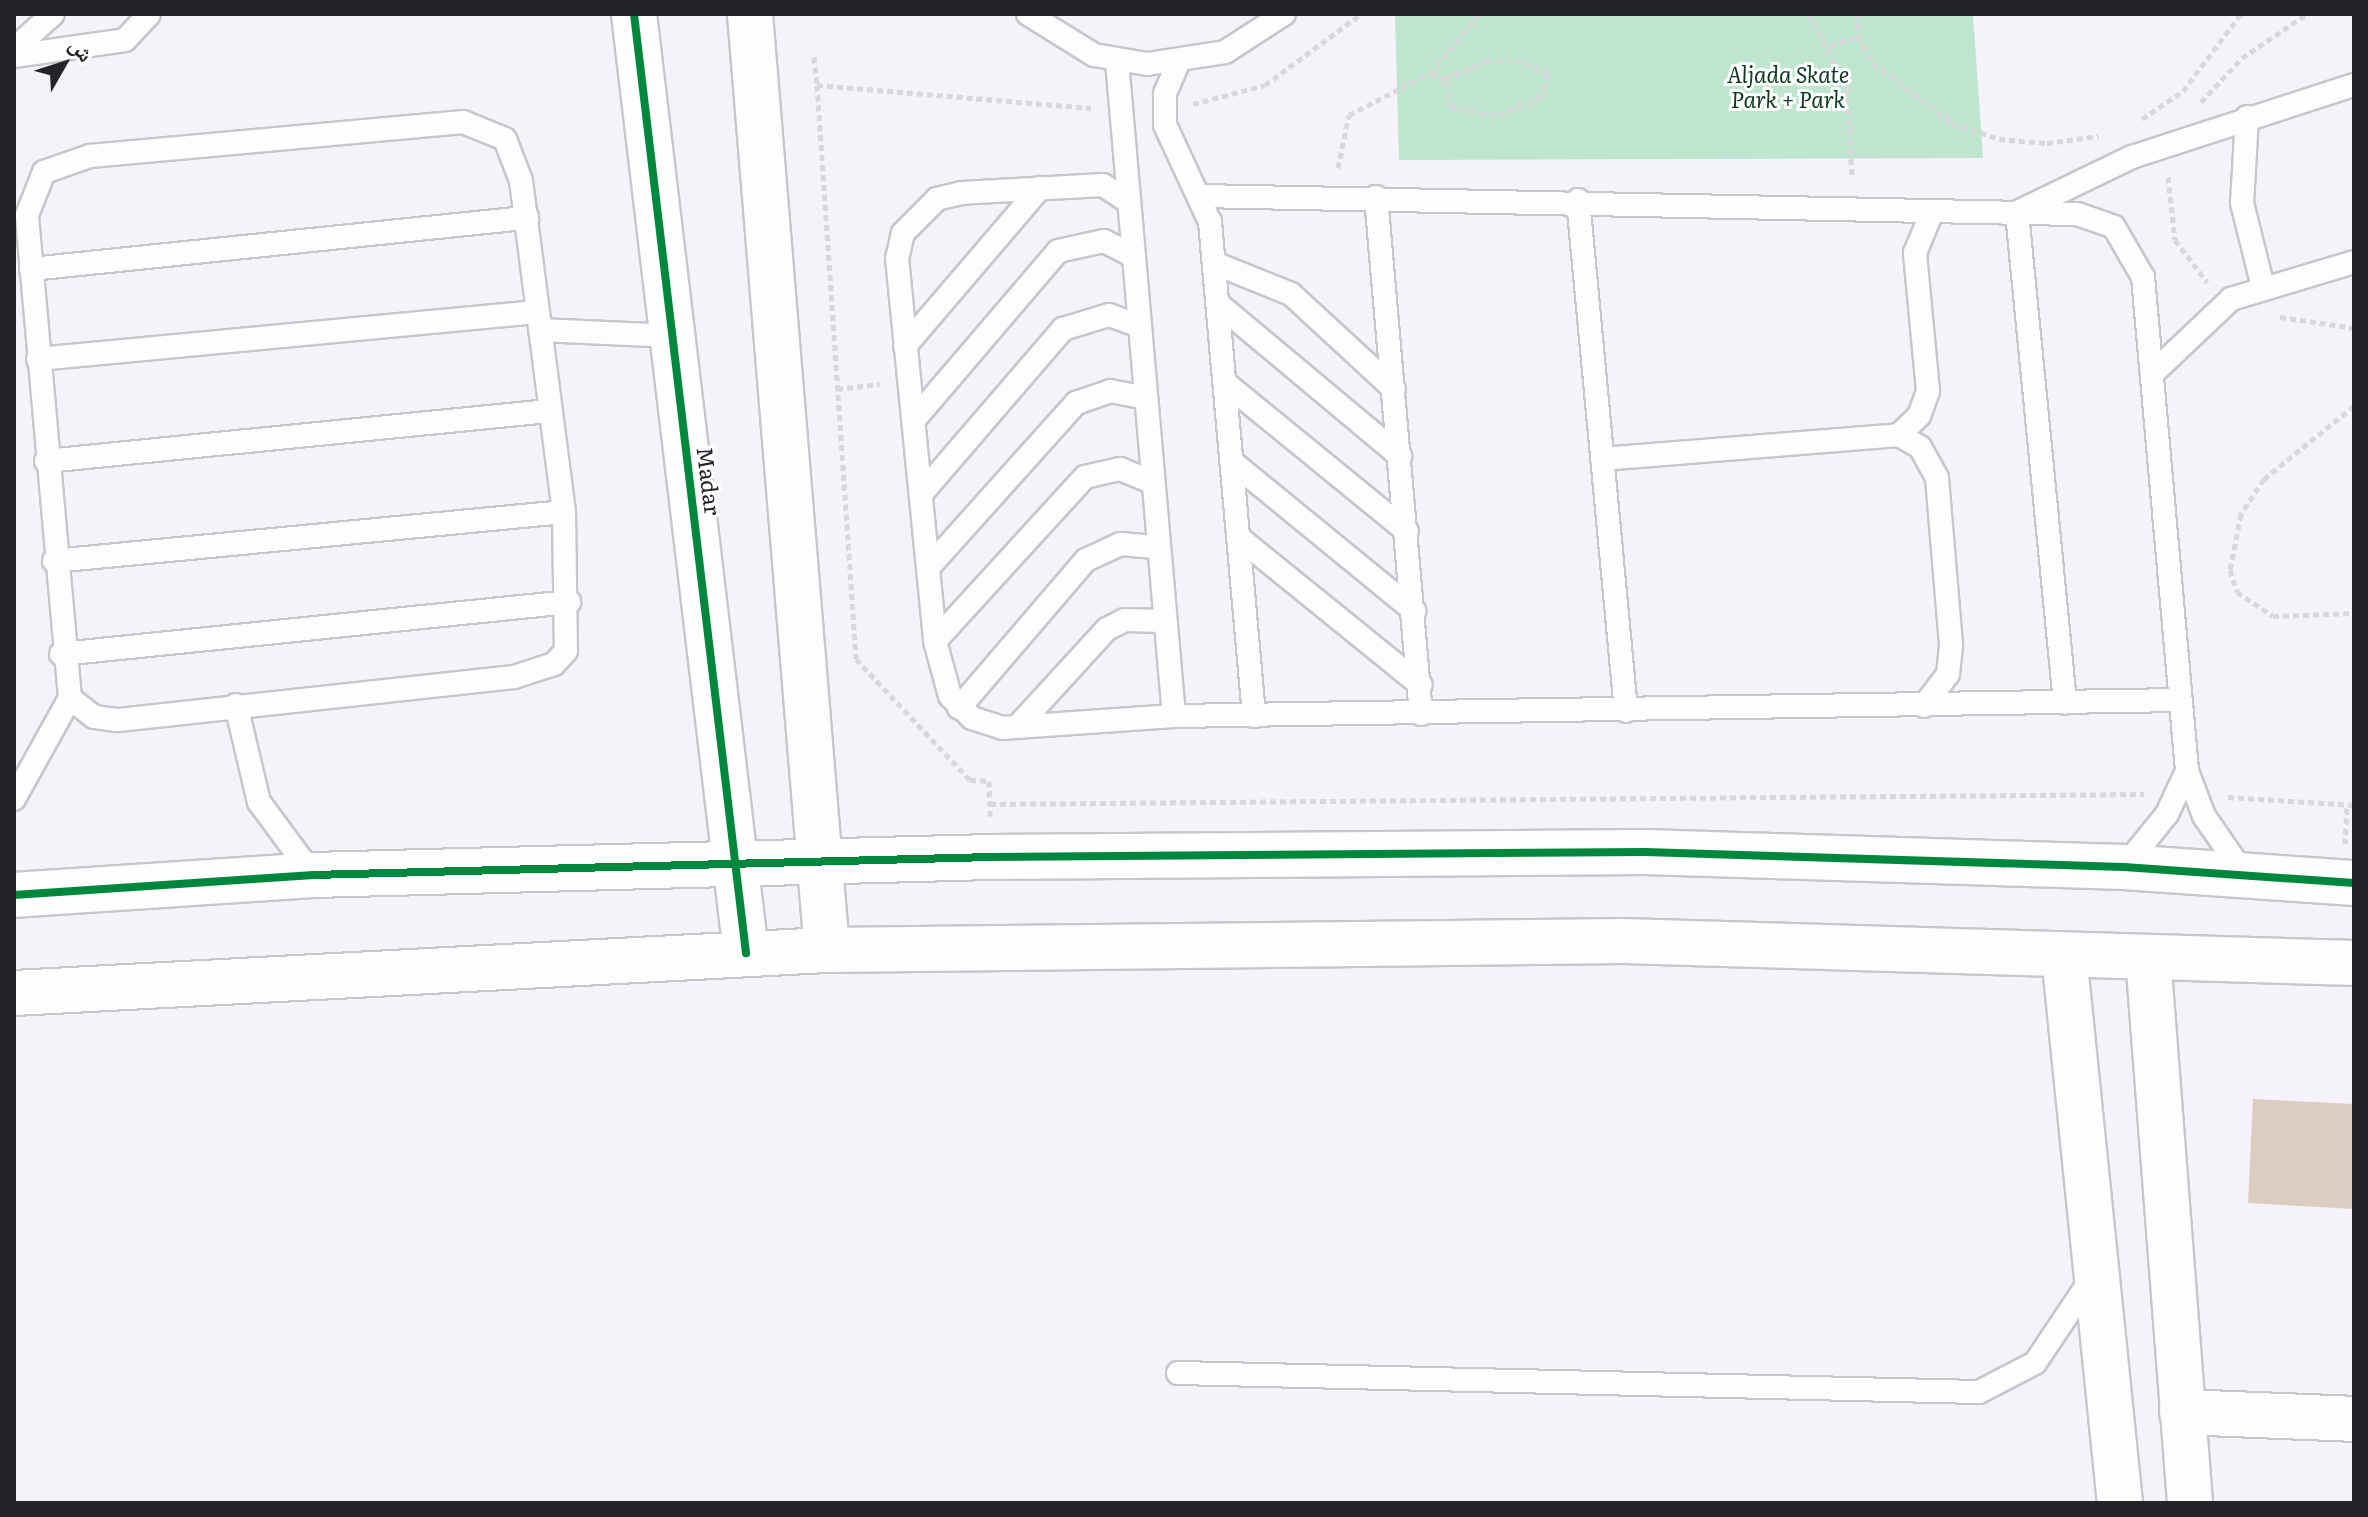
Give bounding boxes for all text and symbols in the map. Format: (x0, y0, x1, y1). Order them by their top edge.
north arrow (24, 24, 104, 104)
text: ش (63, 29, 103, 68)
park label: Aljada Skate Park + Park (1727, 60, 1849, 112)
street label: Madar (693, 445, 727, 517)

